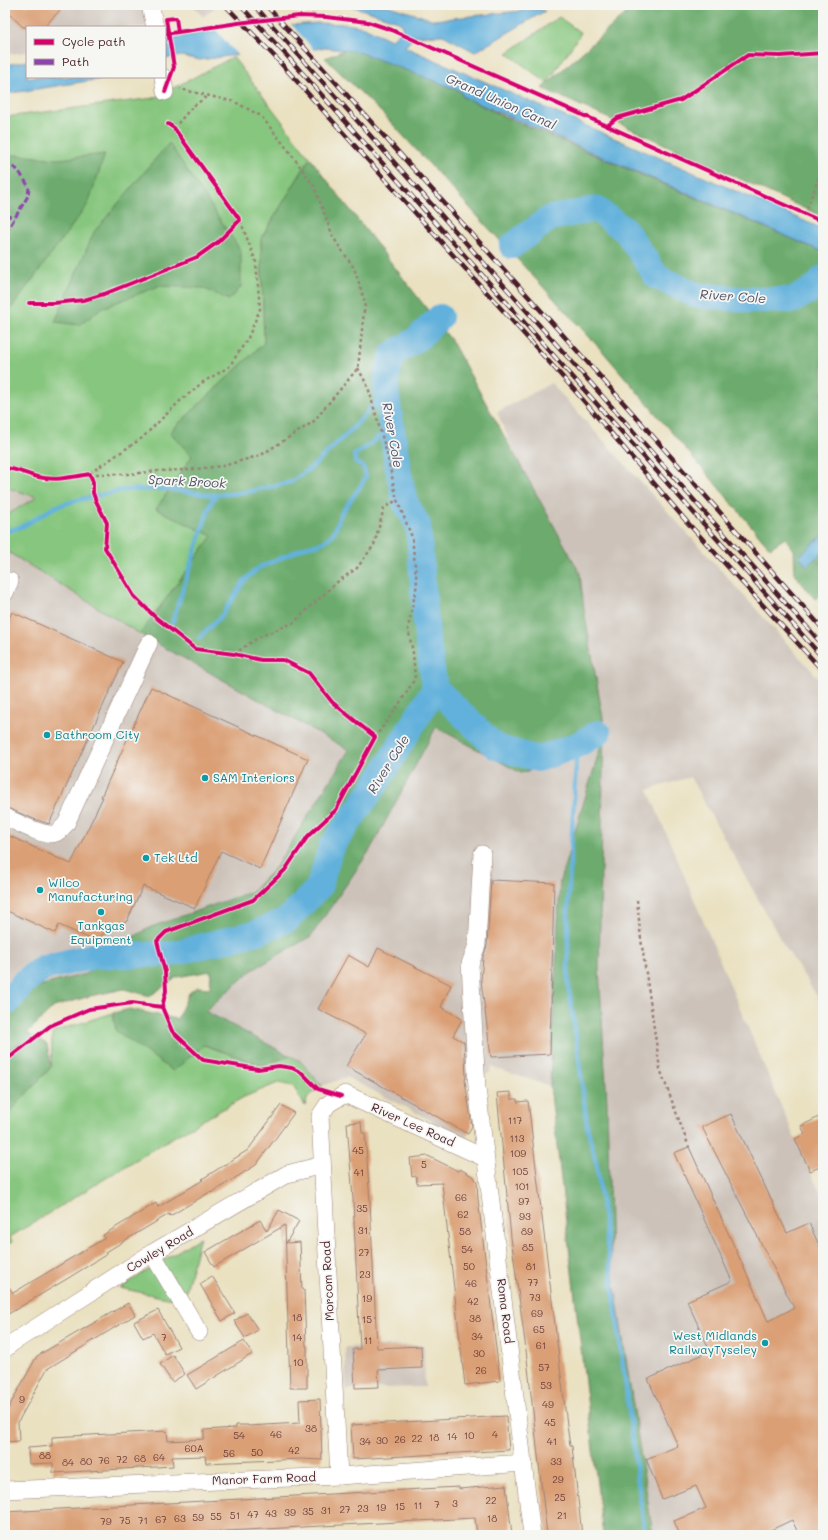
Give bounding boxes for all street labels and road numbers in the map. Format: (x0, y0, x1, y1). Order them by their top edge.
street label: River Lee Road (369, 1098, 458, 1150)
street label: Cowley Road (123, 1223, 196, 1275)
street label: Morcom Road (317, 1240, 337, 1322)
street label: Roma Road (494, 1277, 518, 1345)
street label: Manor Farm Road (212, 1468, 317, 1488)

